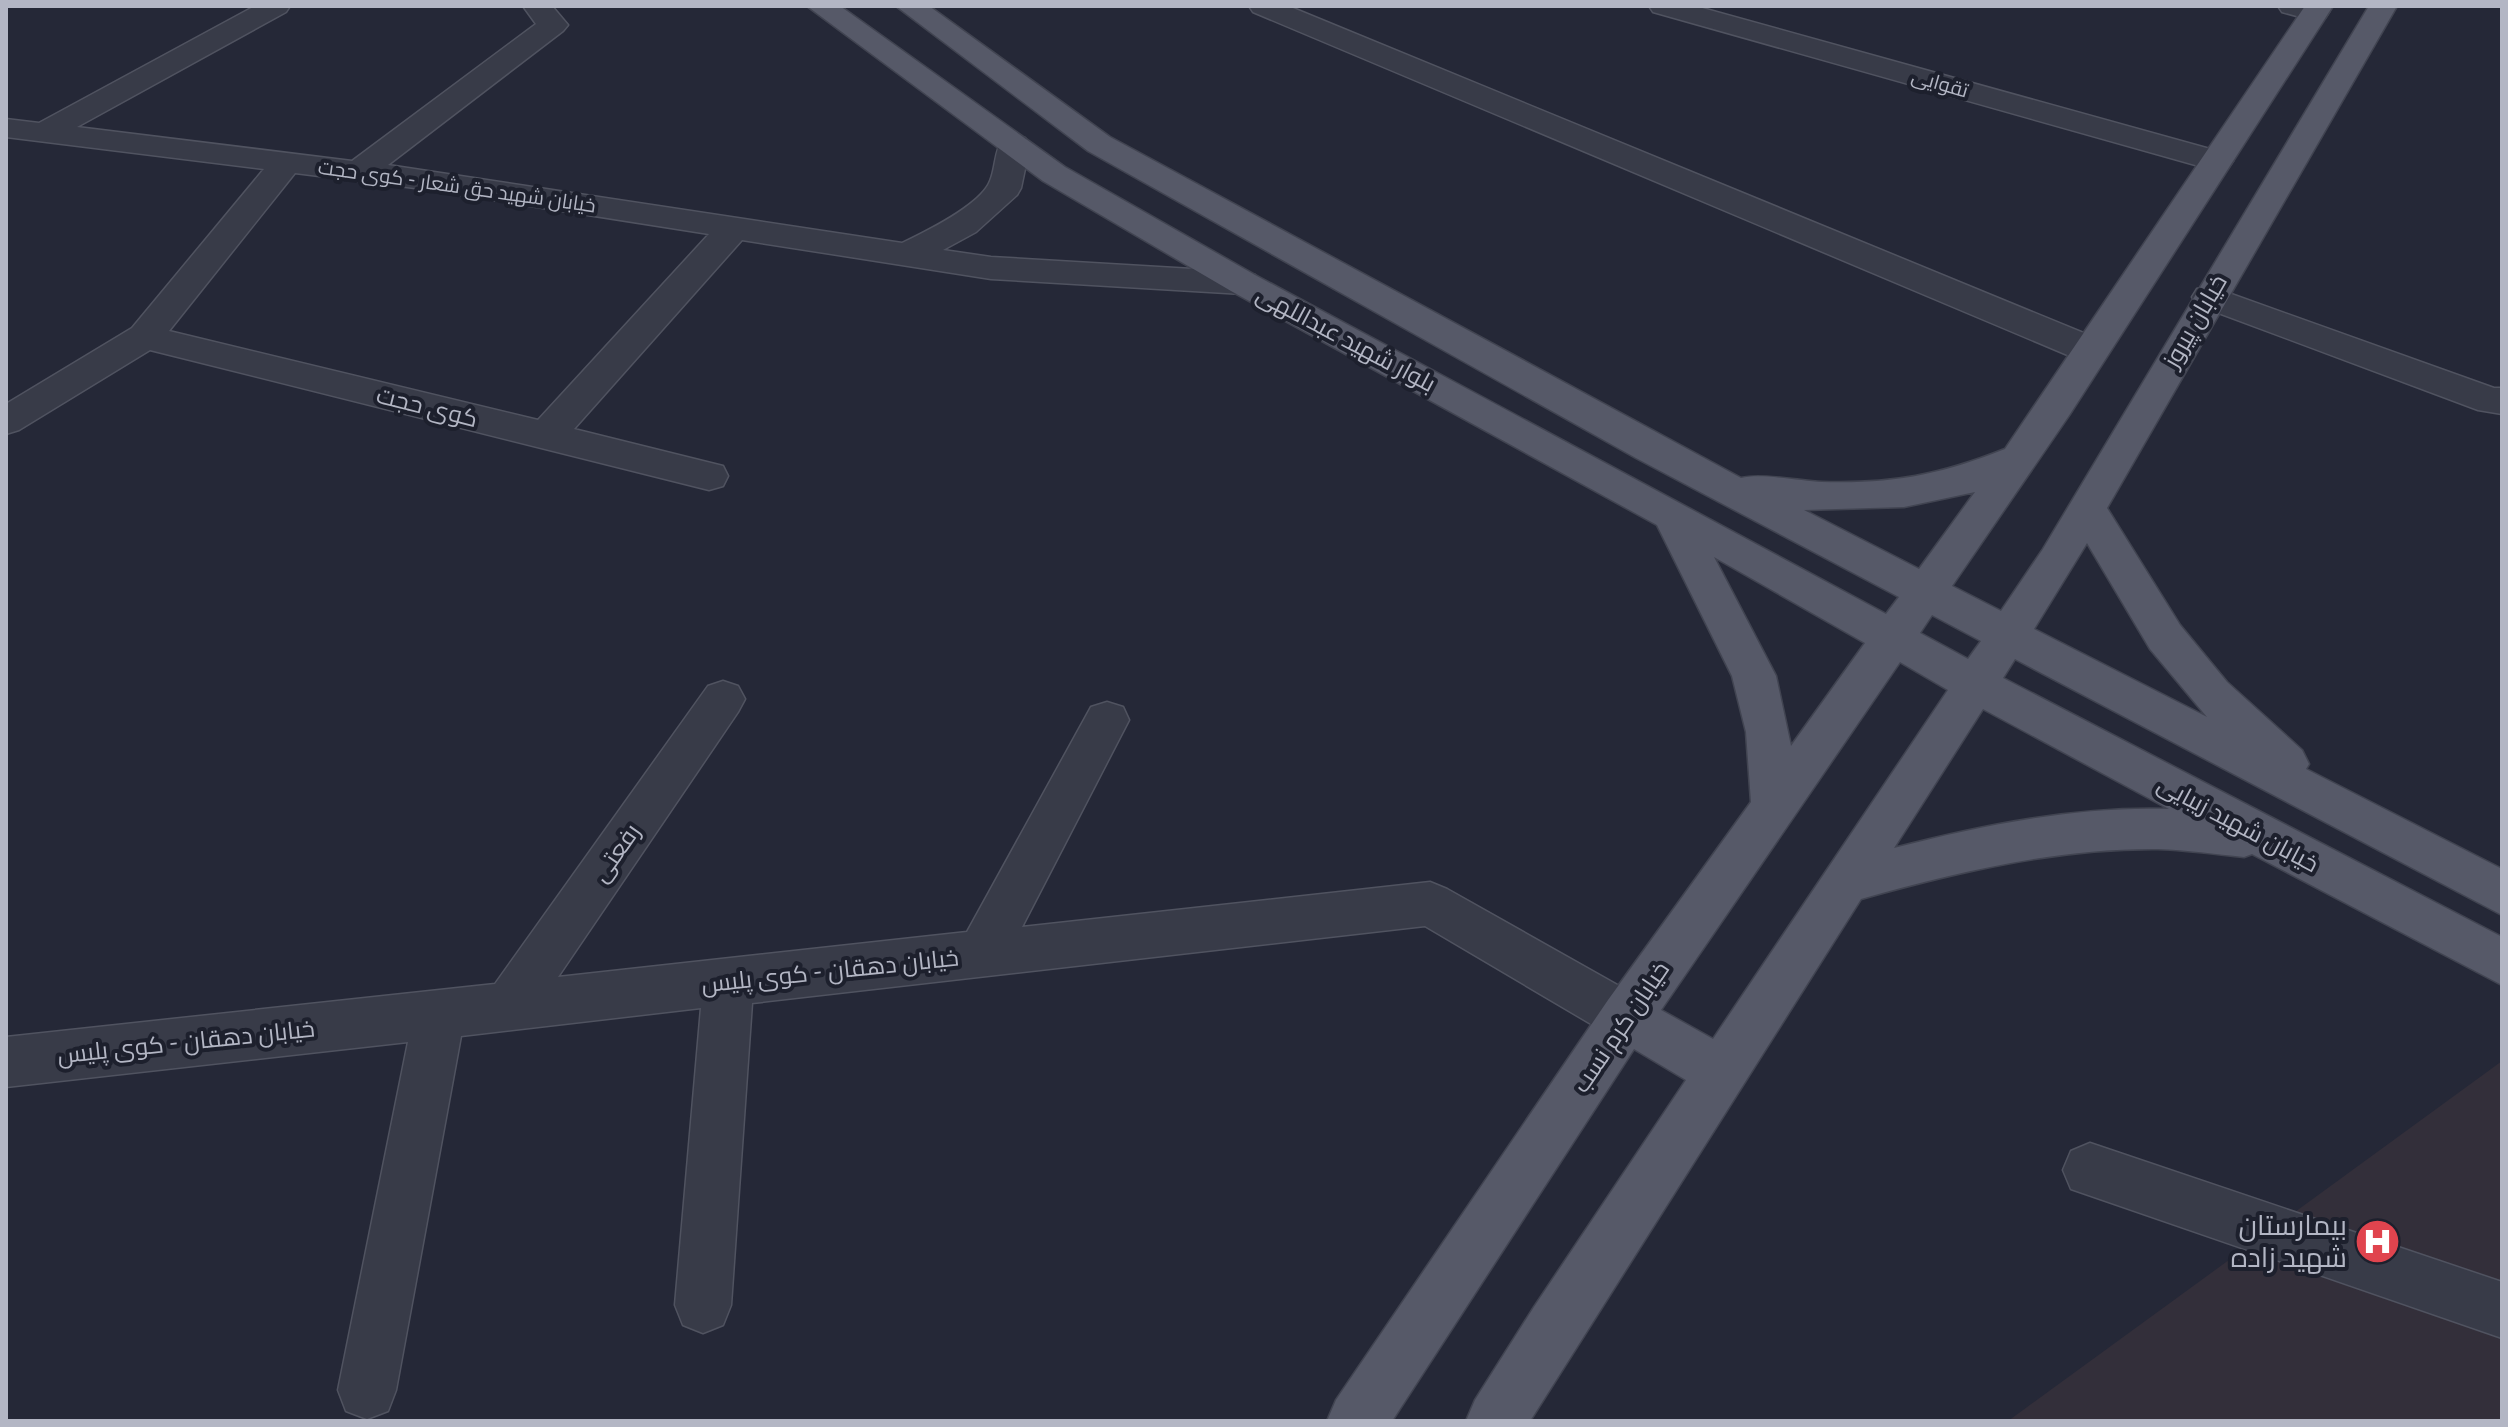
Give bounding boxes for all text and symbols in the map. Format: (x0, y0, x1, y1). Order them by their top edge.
street label: تقوایی (1908, 63, 1972, 104)
street label: خیابان شهید حق شعار - کوی حجت (316, 155, 597, 218)
street label: خیابان پیروز (2156, 270, 2235, 375)
street label: بلوار شهید عبداللهی (1252, 280, 1440, 398)
street label: کوی حجت (373, 381, 481, 433)
street label: خیابان شهید زیبایی (2153, 770, 2323, 878)
street label: رفعتی (586, 819, 646, 887)
street label: خیابان دهقان - کوی پلیس (700, 944, 960, 1000)
street label: خیابان کرم نسب (1567, 956, 1677, 1099)
street label: خیابان دهقان - کوی پلیس (56, 1015, 316, 1071)
place label: بیمارستان شهید زاده (2231, 1209, 2347, 1274)
hospital icon: بیمارستان شهید زاده (2354, 1217, 2402, 1265)

